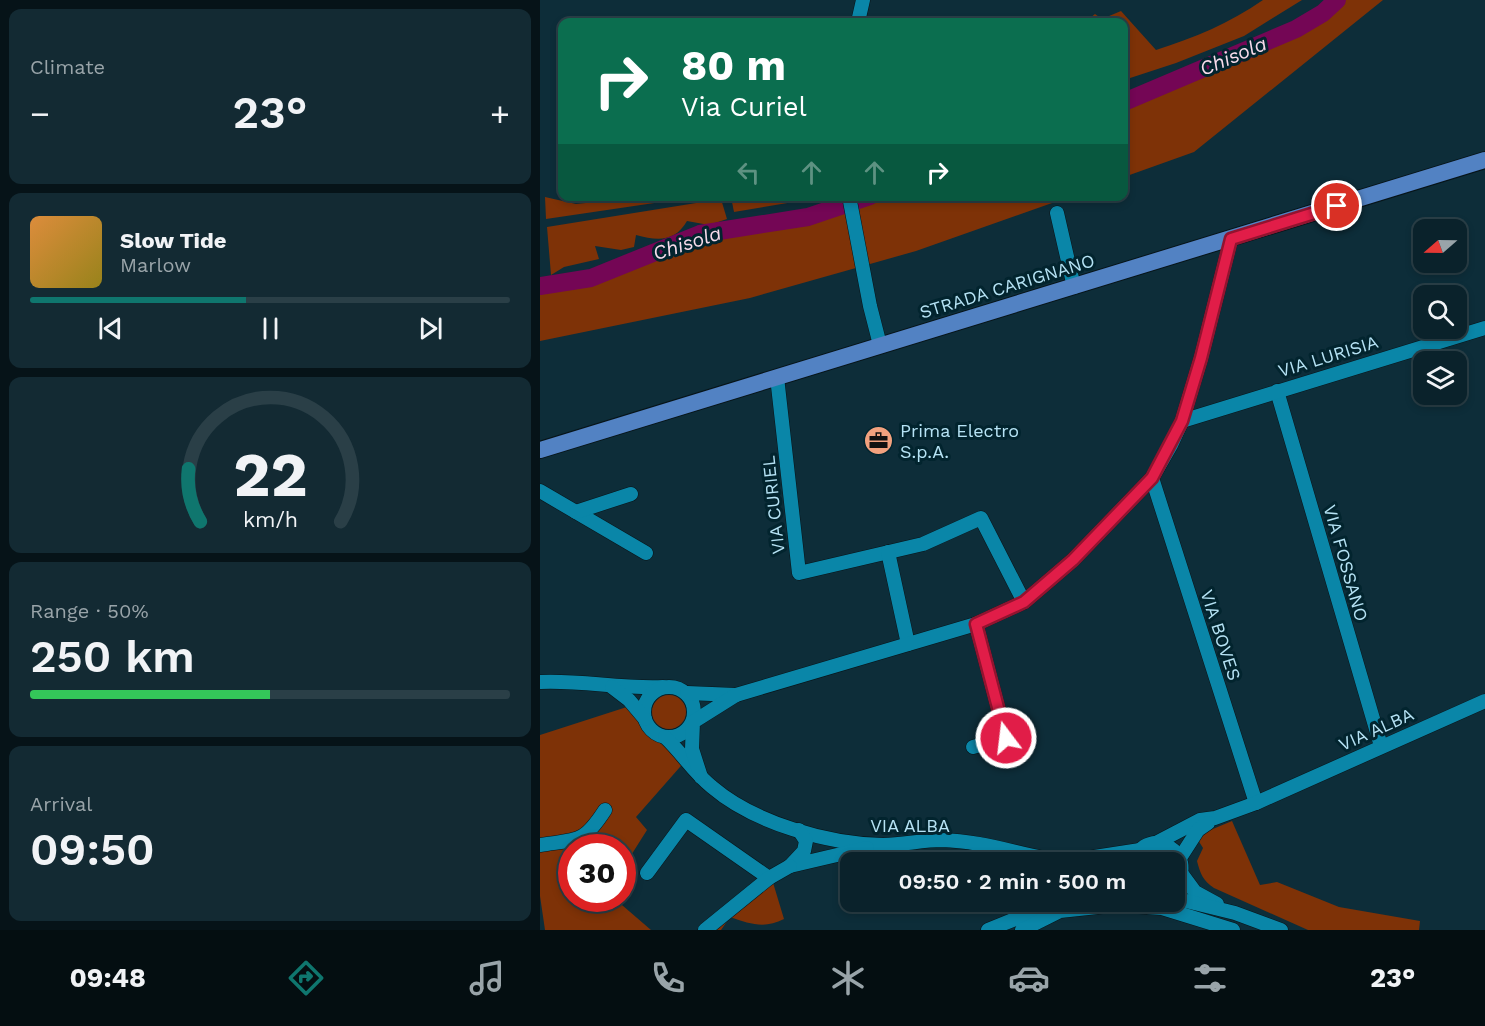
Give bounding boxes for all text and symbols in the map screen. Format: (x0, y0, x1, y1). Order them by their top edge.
water label: Chisola (1196, 31, 1270, 81)
text: 80 m (681, 41, 786, 90)
icon: right (582, 42, 660, 120)
text: Climate (30, 55, 105, 79)
text: 23° (233, 86, 307, 139)
text: Via Curiel (681, 91, 807, 123)
text: − (30, 94, 50, 133)
text: + (490, 94, 510, 133)
icon: left (732, 156, 765, 189)
icon: ahead (795, 156, 828, 189)
icon: ahead (858, 156, 891, 189)
icon: right (921, 156, 954, 189)
pin (1311, 180, 1362, 231)
icon: arrive (1320, 189, 1353, 222)
north arrow (1413, 219, 1467, 273)
map controls (1413, 219, 1467, 405)
water label: Chisola (650, 221, 724, 265)
text: Slow Tide (120, 228, 227, 253)
street label: STRADA CARIGNANO (917, 249, 1097, 323)
text: Marlow (120, 253, 191, 277)
button: search (1413, 285, 1467, 339)
icon: previous (94, 312, 127, 345)
icon: pause (254, 312, 287, 345)
icon: next (414, 312, 447, 345)
street label: VIA LURISIA (1275, 331, 1381, 381)
button: layers (1413, 351, 1467, 405)
place label: Prima Electro S.p.A. (900, 420, 1019, 462)
office icon: Prima Electro S.p.A. (863, 424, 895, 456)
text: 22 (233, 438, 307, 511)
street label: VIA CURIEL (757, 454, 789, 555)
street label: VIA FOSSANO (1319, 502, 1373, 624)
text: km/h (242, 507, 298, 532)
street label: VIA BOVES (1197, 587, 1245, 683)
text: Range · 50% (30, 599, 149, 623)
text: 250 km (30, 630, 195, 683)
street label: VIA ALBA (1335, 703, 1417, 755)
position arrow (974, 706, 1038, 770)
text: Arrival (30, 792, 92, 816)
street label: VIA ALBA (870, 815, 950, 836)
text: 09:50 (30, 823, 155, 876)
speed limit sign: 30 (558, 834, 636, 912)
text: 09:50 · 2 min · 500 m (899, 869, 1126, 894)
icon: directions (285, 957, 327, 999)
icon: music (466, 957, 508, 999)
icon: phone (647, 957, 689, 999)
icon: climate (827, 957, 869, 999)
icon: car (1008, 957, 1050, 999)
icon: filters (1189, 957, 1231, 999)
text: 09:48 (69, 962, 146, 994)
text: 23° (1370, 962, 1415, 994)

